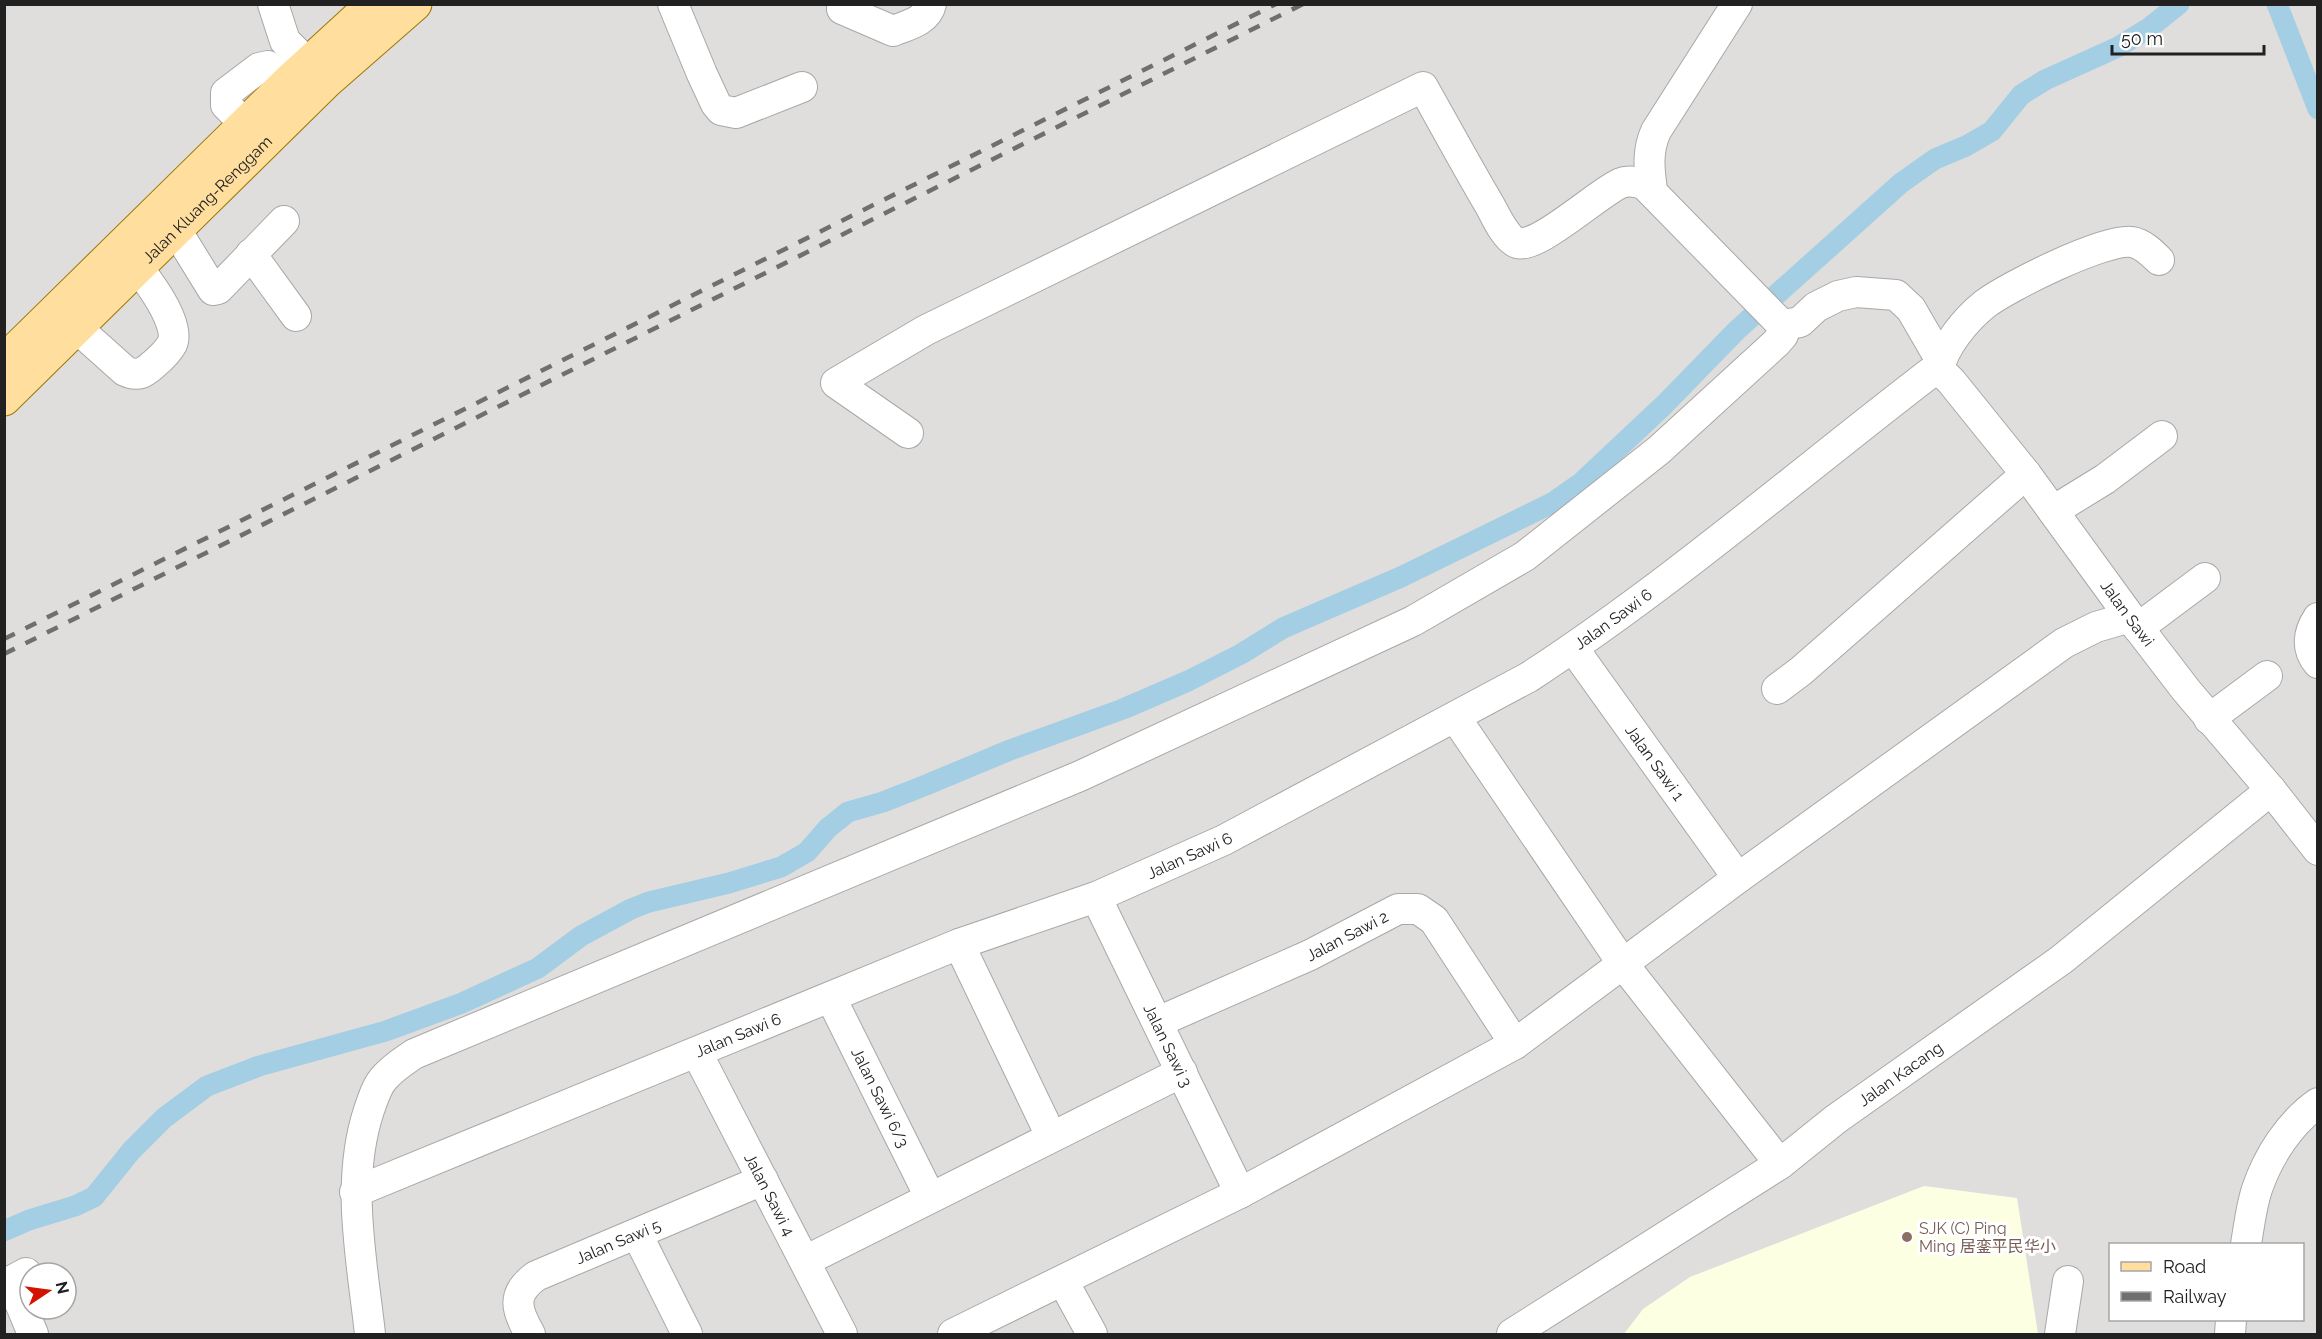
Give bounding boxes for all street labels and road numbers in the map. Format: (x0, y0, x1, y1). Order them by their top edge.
street label: Jalan Kluang-Renggam (139, 132, 276, 267)
street label: Jalan Sawi (2096, 577, 2158, 650)
street label: Jalan Sawi 6 (1571, 585, 1656, 654)
street label: Jalan Sawi 1 (1621, 721, 1688, 804)
street label: Jalan Sawi 6 (1144, 828, 1236, 883)
street label: Jalan Sawi 2 (1303, 907, 1392, 965)
street label: Jalan Sawi 3 (1139, 1001, 1196, 1090)
street label: Jalan Sawi 6 (692, 1009, 784, 1061)
street label: Jalan Kacang (1855, 1038, 1946, 1110)
street label: Jalan Sawi 6/3 (847, 1045, 913, 1151)
street label: Jalan Sawi 4 (740, 1150, 799, 1239)
street label: Jalan Sawi 5 (573, 1215, 664, 1268)

